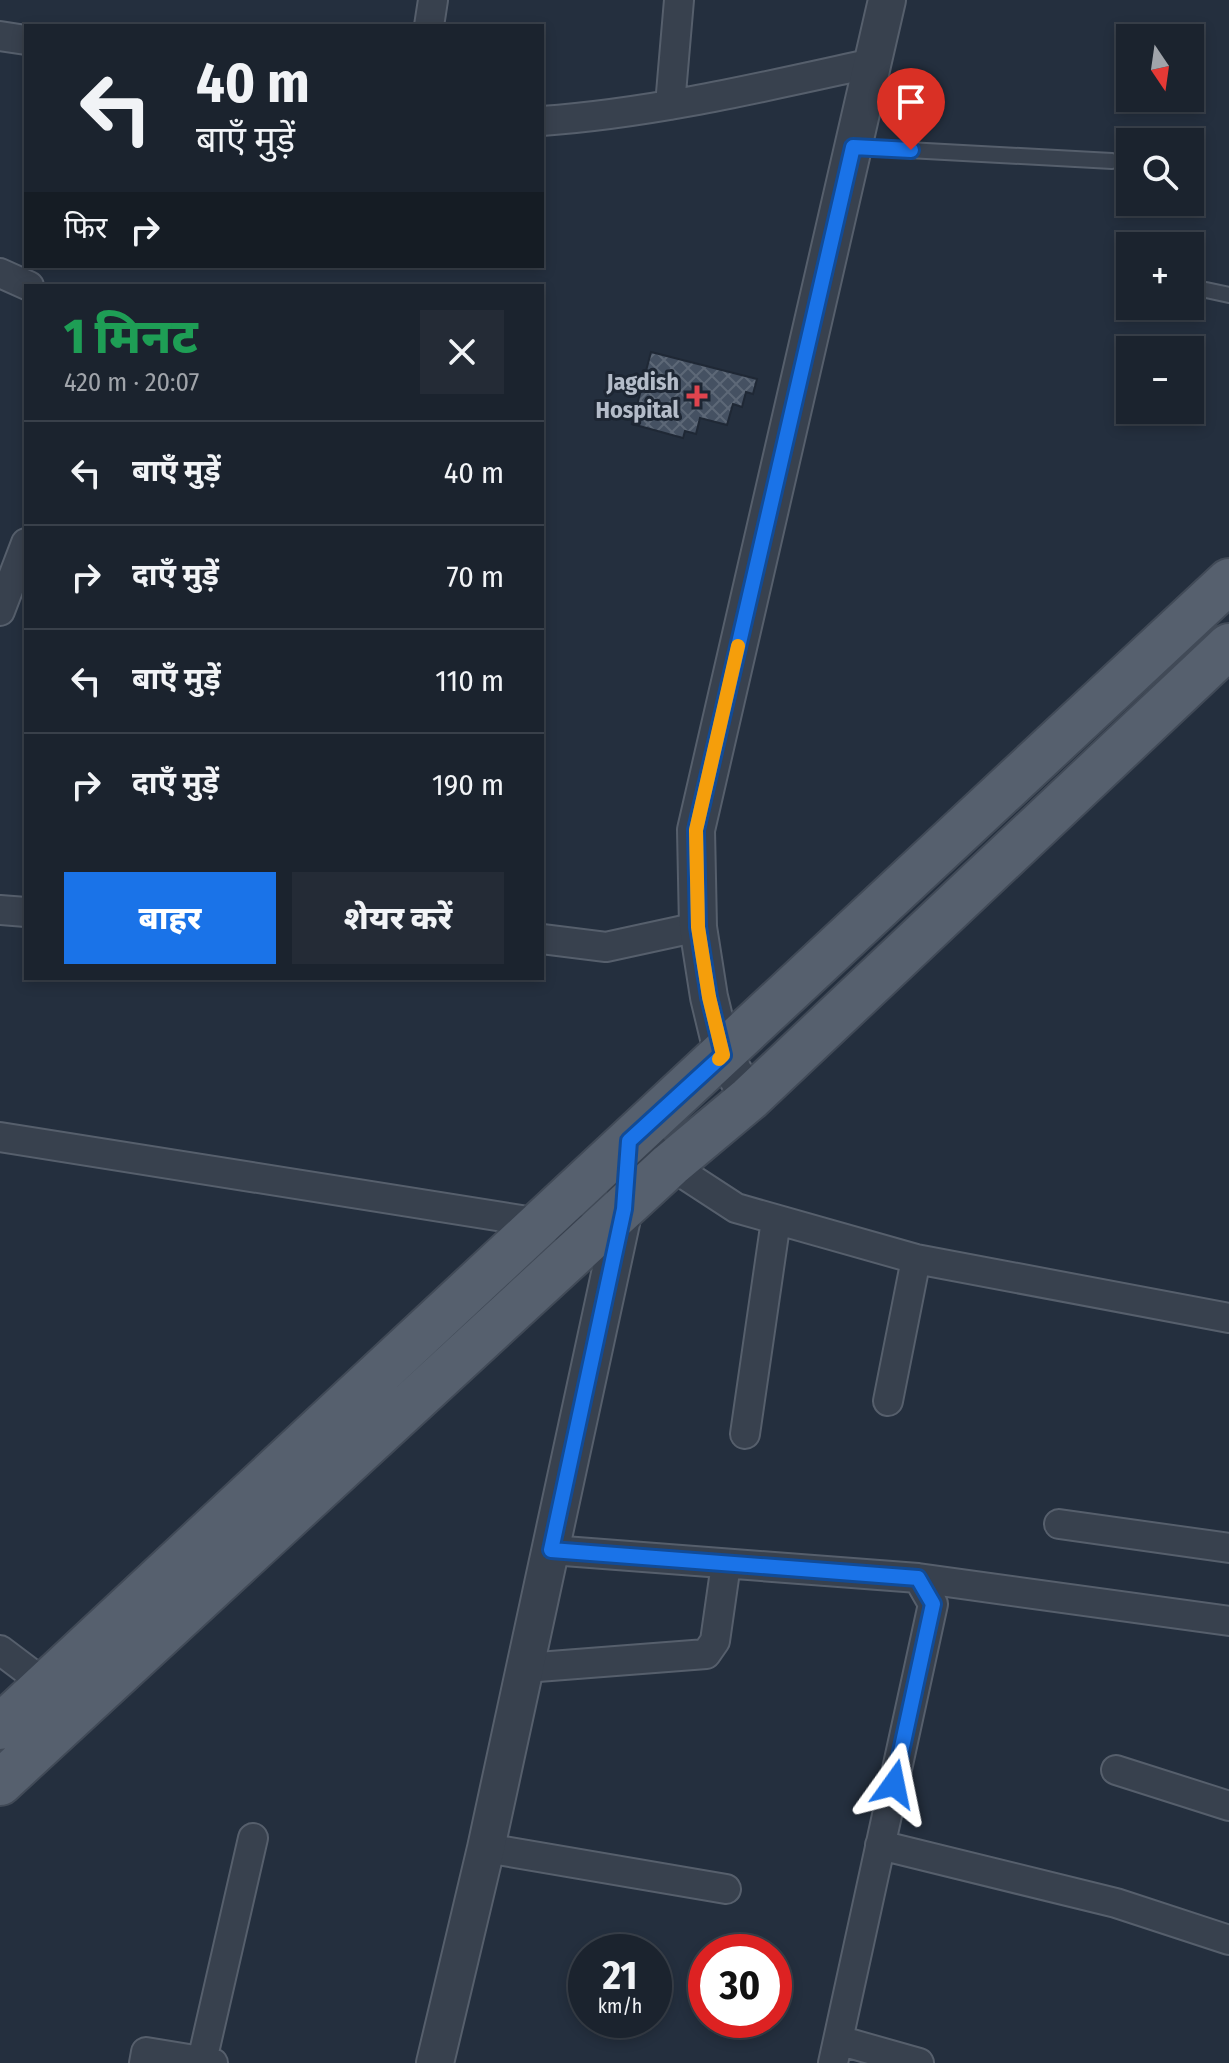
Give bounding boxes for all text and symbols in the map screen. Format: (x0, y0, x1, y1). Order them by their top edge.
north arrow (1116, 24, 1204, 112)
map controls (1116, 24, 1204, 424)
text: 40 m (196, 50, 310, 117)
icon: left (64, 56, 168, 160)
pin (877, 68, 945, 150)
icon: arrive (889, 80, 933, 124)
text: बाएँ मुड़ें (196, 118, 295, 162)
button: search (1116, 128, 1204, 216)
icon: right (123, 208, 167, 252)
text: फिर (64, 210, 107, 246)
button: + (1116, 232, 1204, 320)
text: 1 मिनट (64, 308, 198, 366)
button: close (420, 310, 504, 394)
button: − (1116, 336, 1204, 424)
text: 420 m · 20:07 (64, 367, 199, 398)
place label: Jagdish Hospital (596, 368, 679, 424)
marker: Jagdish Hospital (686, 385, 708, 407)
icon: left (64, 451, 108, 495)
text: बाएँ मुड़ें (132, 453, 221, 489)
text: 40 m (444, 455, 504, 491)
icon: right (64, 555, 108, 599)
text: दाएँ मुड़ें (132, 557, 219, 593)
text: 70 m (446, 559, 504, 595)
icon: left (64, 659, 108, 703)
text: बाएँ मुड़ें (132, 661, 221, 697)
text: 110 m (435, 663, 504, 699)
icon: right (64, 763, 108, 807)
text: दाएँ मुड़ें (132, 765, 219, 801)
text: 190 m (432, 767, 504, 803)
button: बाहर (64, 872, 276, 964)
button: शेयर करें (292, 872, 504, 964)
position arrow (852, 1742, 936, 1826)
speed limit sign: 30 (688, 1934, 792, 2038)
text: 21 (603, 1952, 637, 2000)
text: km/h (598, 1994, 642, 2018)

